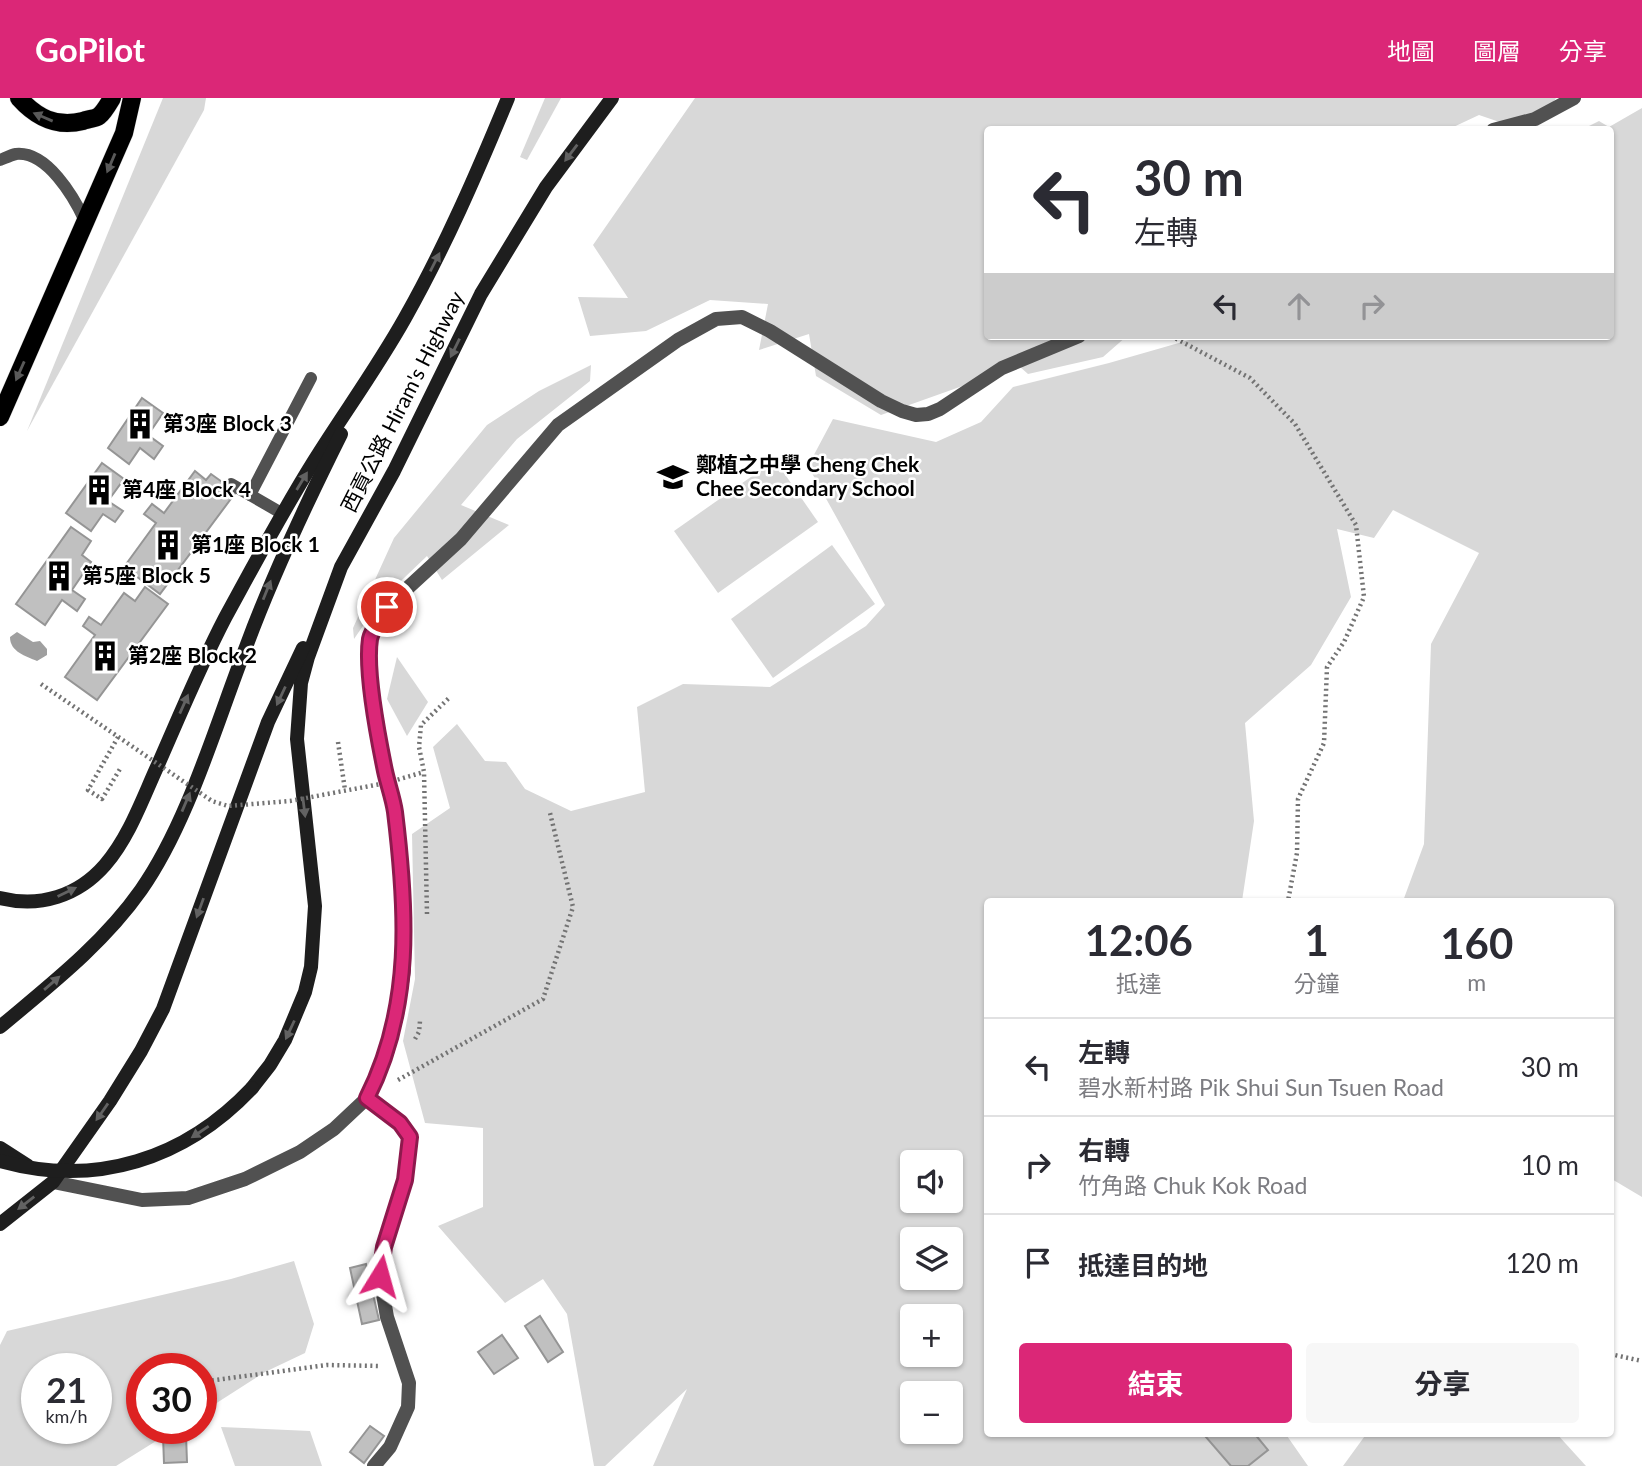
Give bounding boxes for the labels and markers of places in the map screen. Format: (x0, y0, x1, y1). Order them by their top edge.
building icon: 第3座 Block 3 (123, 407, 157, 441)
place label: 第3座 Block 3 (163, 410, 292, 435)
place label: 鄭植之中學 Cheng Chek Chee Secondary School (696, 451, 920, 500)
school or university icon: 鄭植之中學 Cheng Chek Chee Secondary School (656, 460, 690, 494)
building icon: 第4座 Block 4 (82, 473, 116, 507)
place label: 第4座 Block 4 (122, 476, 251, 501)
building icon: 第1座 Block 1 (151, 528, 185, 562)
place label: 第1座 Block 1 (191, 531, 320, 556)
building icon: 第5座 Block 5 (42, 559, 76, 593)
place label: 第5座 Block 5 (82, 562, 211, 587)
pin (357, 577, 417, 637)
building icon: 第2座 Block 2 (88, 639, 122, 673)
place label: 第2座 Block 2 (128, 642, 257, 667)

